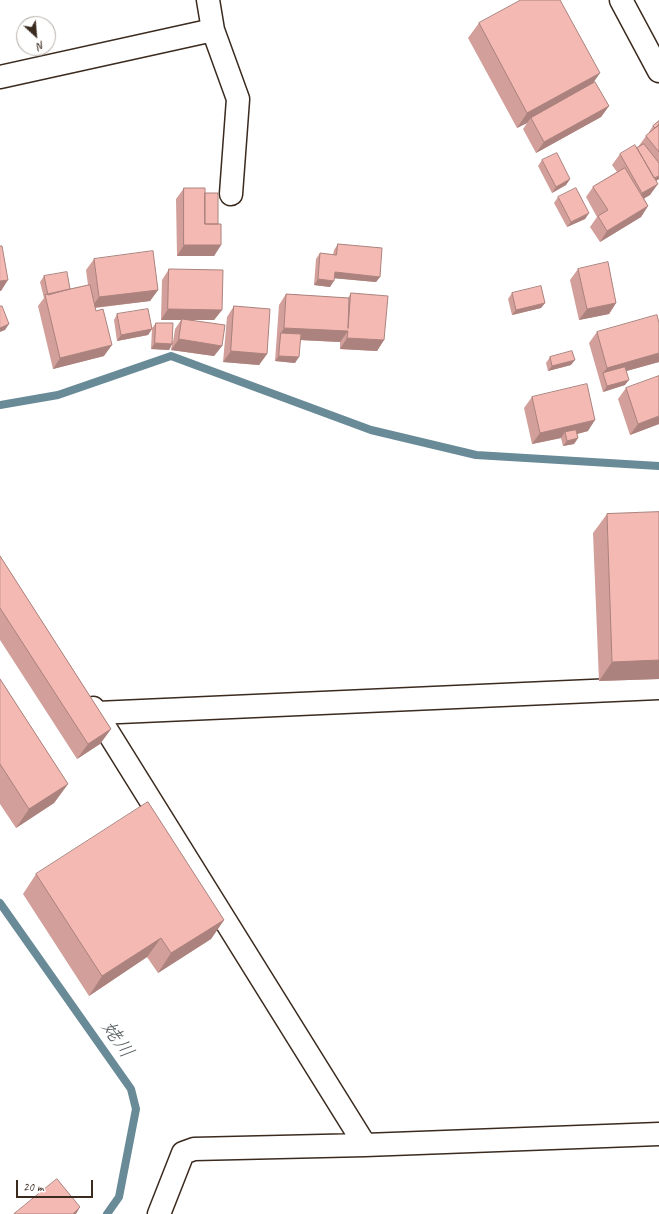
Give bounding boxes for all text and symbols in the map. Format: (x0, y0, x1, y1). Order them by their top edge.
north arrow (16, 16, 56, 56)
text: N (35, 38, 47, 54)
water label: 姥川 (96, 1017, 138, 1063)
scale bar (18, 1172, 95, 1198)
text: 20 m (23, 1179, 43, 1195)

